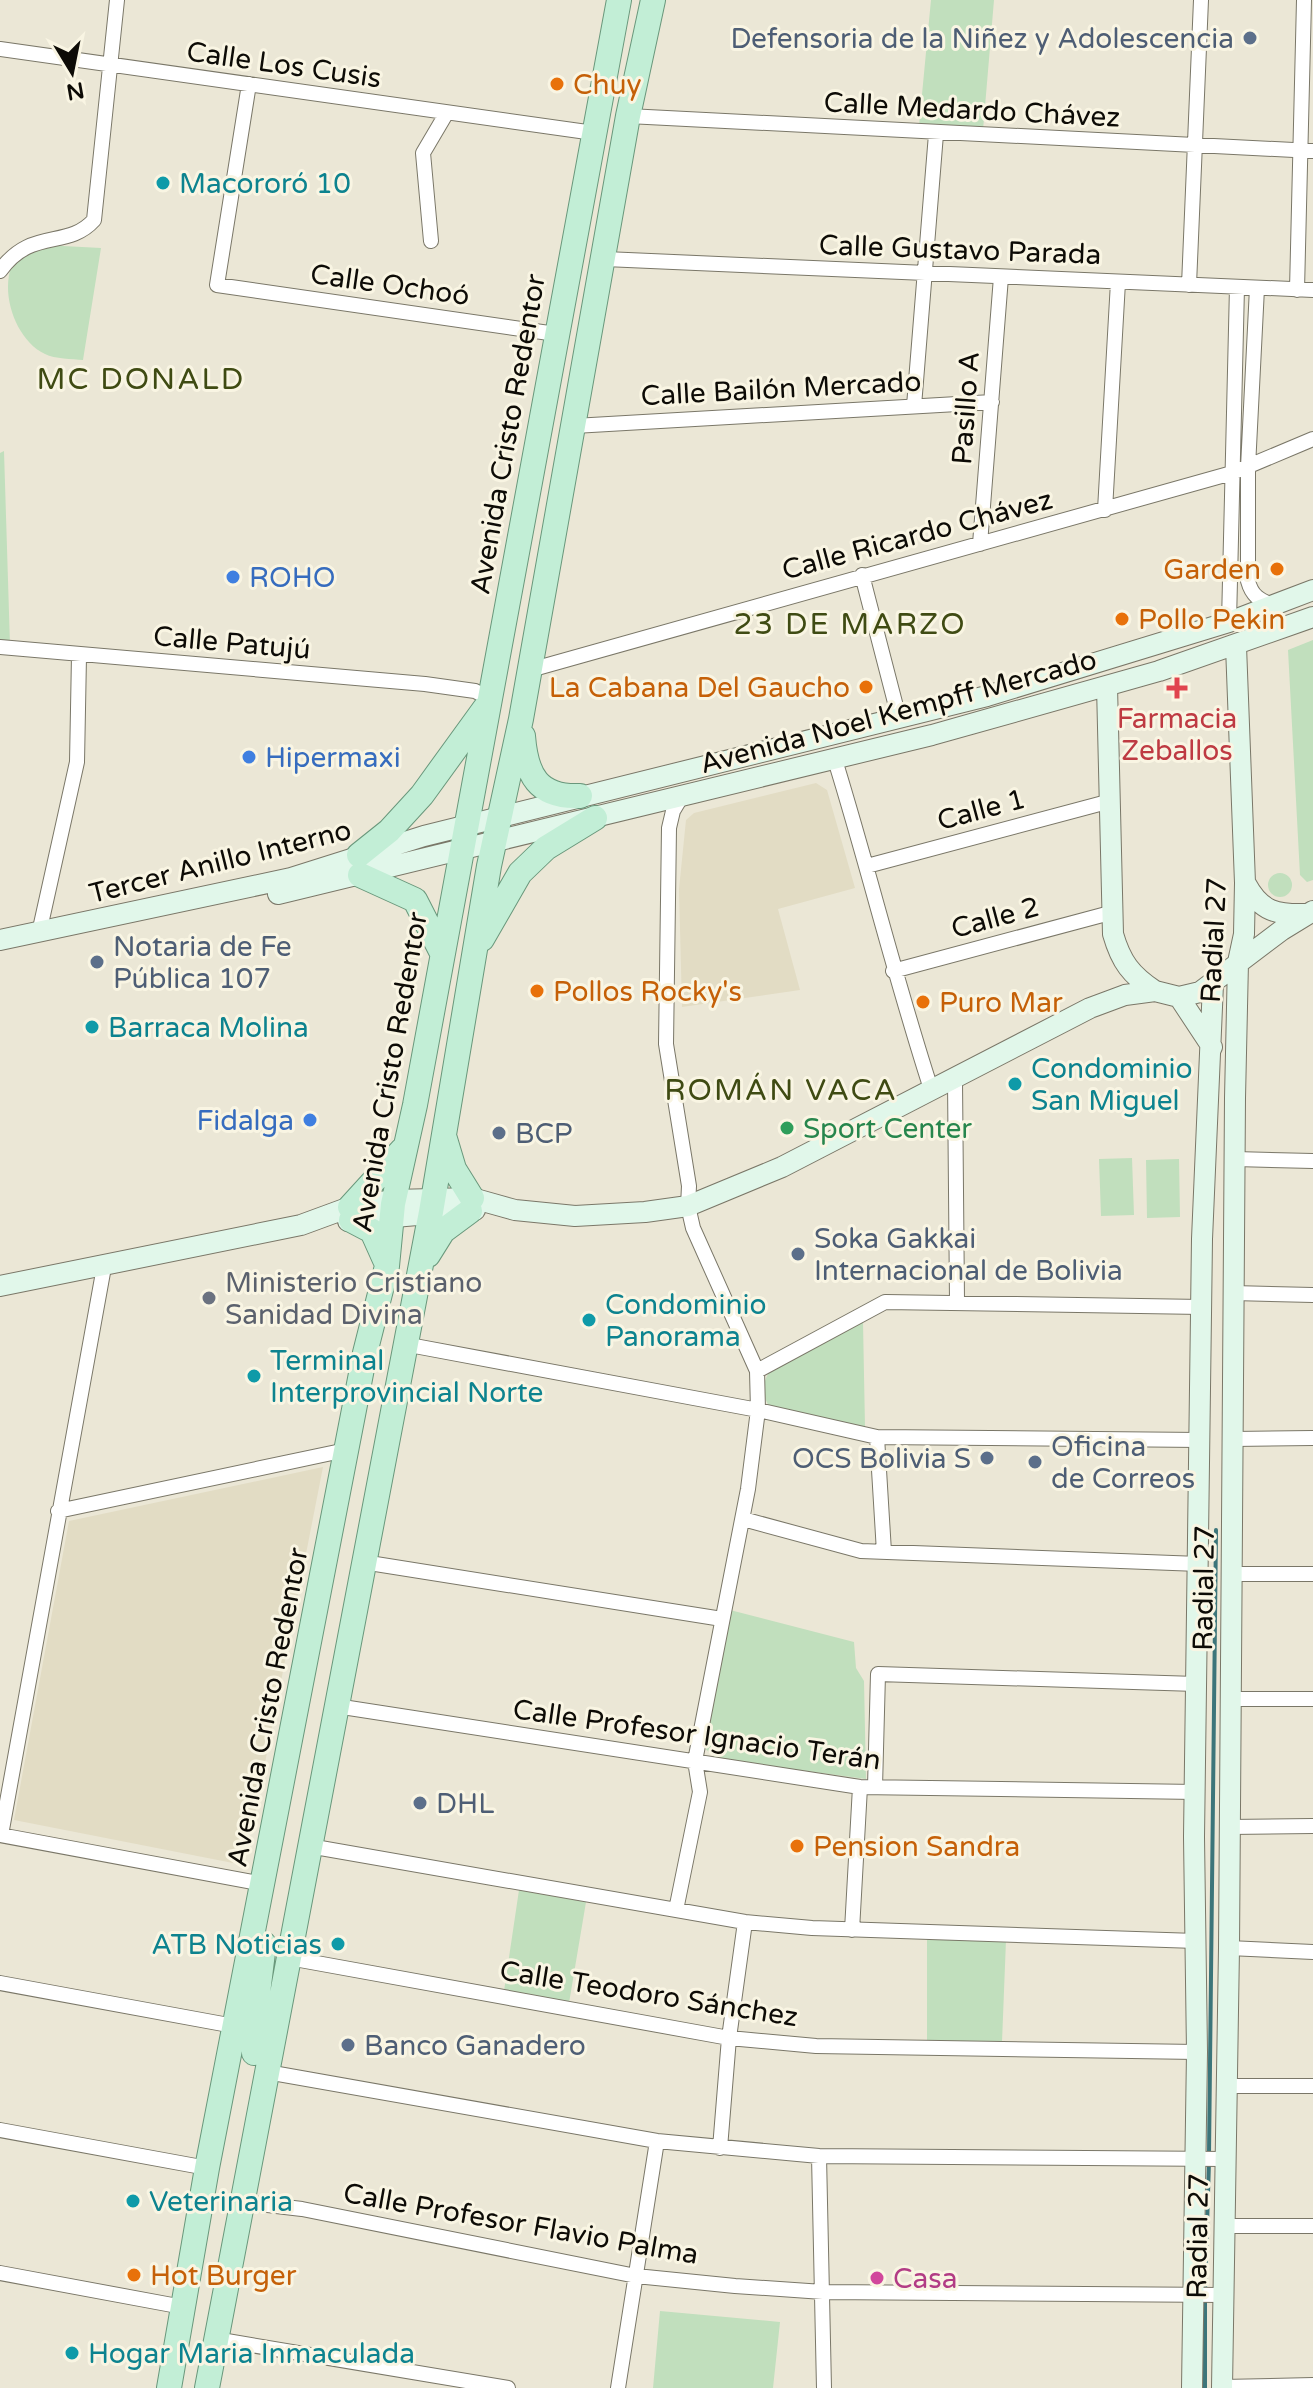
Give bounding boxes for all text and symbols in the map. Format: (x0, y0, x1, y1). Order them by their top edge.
place label: Defensoria de la Niñez y Adolescencia (730, 22, 1234, 56)
marker: Defensoria de la Niñez y Adolescencia (1241, 29, 1259, 47)
north arrow (32, 32, 112, 112)
street label: Calle Los Cusis (184, 35, 383, 95)
place label: Chuy (573, 68, 642, 102)
marker: Chuy (548, 75, 566, 93)
text: N (64, 76, 86, 105)
street label: Calle Medardo Chávez (823, 85, 1121, 135)
place label: Macororó 10 (179, 167, 351, 201)
marker: Macororó 10 (154, 174, 172, 192)
street label: Calle Gustavo Parada (818, 228, 1102, 272)
street label: Calle Ochoó (308, 257, 472, 313)
street label: Avenida Cristo Redentor (463, 271, 553, 597)
street label: Pasillo A (945, 350, 987, 466)
district label: MC DONALD (37, 361, 245, 398)
street label: Calle Bailón Mercado (640, 365, 922, 413)
street label: Calle Ricardo Chávez (778, 482, 1056, 587)
place label: Garden (1163, 553, 1261, 587)
marker: Garden (1268, 560, 1286, 578)
place label: ROHO (249, 561, 336, 595)
marker: ROHO (224, 568, 242, 586)
place label: Pollo Pekin (1138, 603, 1285, 637)
district label: 23 DE MARZO (733, 606, 967, 643)
marker: Pollo Pekin (1113, 610, 1131, 628)
street label: Calle Patujú (152, 619, 312, 667)
street label: Avenida Noel Kempff Mercado (696, 643, 1100, 781)
place label: La Cabana Del Gaucho (549, 671, 850, 705)
marker: La Cabana Del Gaucho (857, 678, 875, 696)
marker: Farmacia Zeballos (1168, 679, 1186, 697)
place label: Farmacia Zeballos (1117, 702, 1237, 768)
place label: Hipermaxi (265, 741, 401, 775)
marker: Hipermaxi (240, 748, 258, 766)
street label: Calle 1 (933, 782, 1029, 838)
street label: Tercer Anillo Interno (86, 813, 355, 911)
street label: Radial 27 (1194, 877, 1234, 1004)
street label: Calle 2 (947, 890, 1043, 946)
street label: Avenida Cristo Redentor (345, 909, 435, 1235)
place label: Notaria de Fe Pública 107 (113, 930, 292, 996)
marker: Notaria de Fe Pública 107 (88, 953, 106, 971)
place label: Pollos Rocky's (553, 975, 742, 1009)
marker: Pollos Rocky's (528, 982, 546, 1000)
place label: Puro Mar (939, 986, 1063, 1020)
marker: Puro Mar (914, 993, 932, 1011)
place label: Barraca Molina (108, 1011, 309, 1045)
marker: Barraca Molina (83, 1018, 101, 1036)
place label: Condominio San Miguel (1031, 1052, 1193, 1118)
district label: ROMÁN VACA (664, 1072, 898, 1109)
marker: Condominio San Miguel (1006, 1075, 1024, 1093)
place label: Fidalga (197, 1104, 294, 1138)
marker: Fidalga (301, 1111, 319, 1129)
place label: Sport Center (803, 1112, 972, 1146)
place label: BCP (515, 1117, 573, 1151)
marker: Sport Center (778, 1119, 796, 1137)
marker: BCP (490, 1124, 508, 1142)
place label: Soka Gakkai Internacional de Bolivia (814, 1222, 1123, 1288)
marker: Soka Gakkai Internacional de Bolivia (789, 1245, 807, 1263)
place label: Ministerio Cristiano Sanidad Divina (225, 1266, 482, 1332)
place label: Condominio Panorama (605, 1288, 767, 1354)
marker: Ministerio Cristiano Sanidad Divina (200, 1289, 218, 1307)
marker: Condominio Panorama (580, 1311, 598, 1329)
place label: Terminal Interprovincial Norte (270, 1344, 543, 1410)
marker: Terminal Interprovincial Norte (245, 1367, 263, 1385)
place label: Oficina de Correos (1051, 1430, 1195, 1496)
place label: OCS Bolivia S (792, 1442, 971, 1476)
marker: OCS Bolivia S (978, 1449, 996, 1467)
marker: Oficina de Correos (1026, 1453, 1044, 1471)
street label: Radial 27 (1186, 1525, 1222, 1651)
street label: Avenida Cristo Redentor (220, 1544, 316, 1870)
street label: Calle Profesor Ignacio Terán (511, 1692, 883, 1778)
place label: DHL (436, 1787, 494, 1821)
marker: DHL (411, 1794, 429, 1812)
place label: Pension Sandra (813, 1830, 1020, 1864)
marker: Pension Sandra (788, 1837, 806, 1855)
place label: ATB Noticias (151, 1928, 322, 1962)
marker: ATB Noticias (329, 1935, 347, 1953)
street label: Calle Teodoro Sánchez (497, 1954, 800, 2034)
place label: Banco Ganadero (364, 2029, 586, 2063)
marker: Banco Ganadero (339, 2036, 357, 2054)
street label: Radial 27 (1180, 2173, 1216, 2299)
street label: Calle Profesor Flavio Palma (341, 2176, 701, 2272)
place label: Veterinaria (149, 2185, 293, 2219)
marker: Veterinaria (124, 2192, 142, 2210)
place label: Hot Burger (150, 2259, 297, 2293)
place label: Casa (893, 2262, 957, 2296)
marker: Hot Burger (125, 2266, 143, 2284)
marker: Casa (868, 2269, 886, 2287)
place label: Hogar Maria Inmaculada (88, 2337, 415, 2371)
marker: Hogar Maria Inmaculada (63, 2344, 81, 2362)

